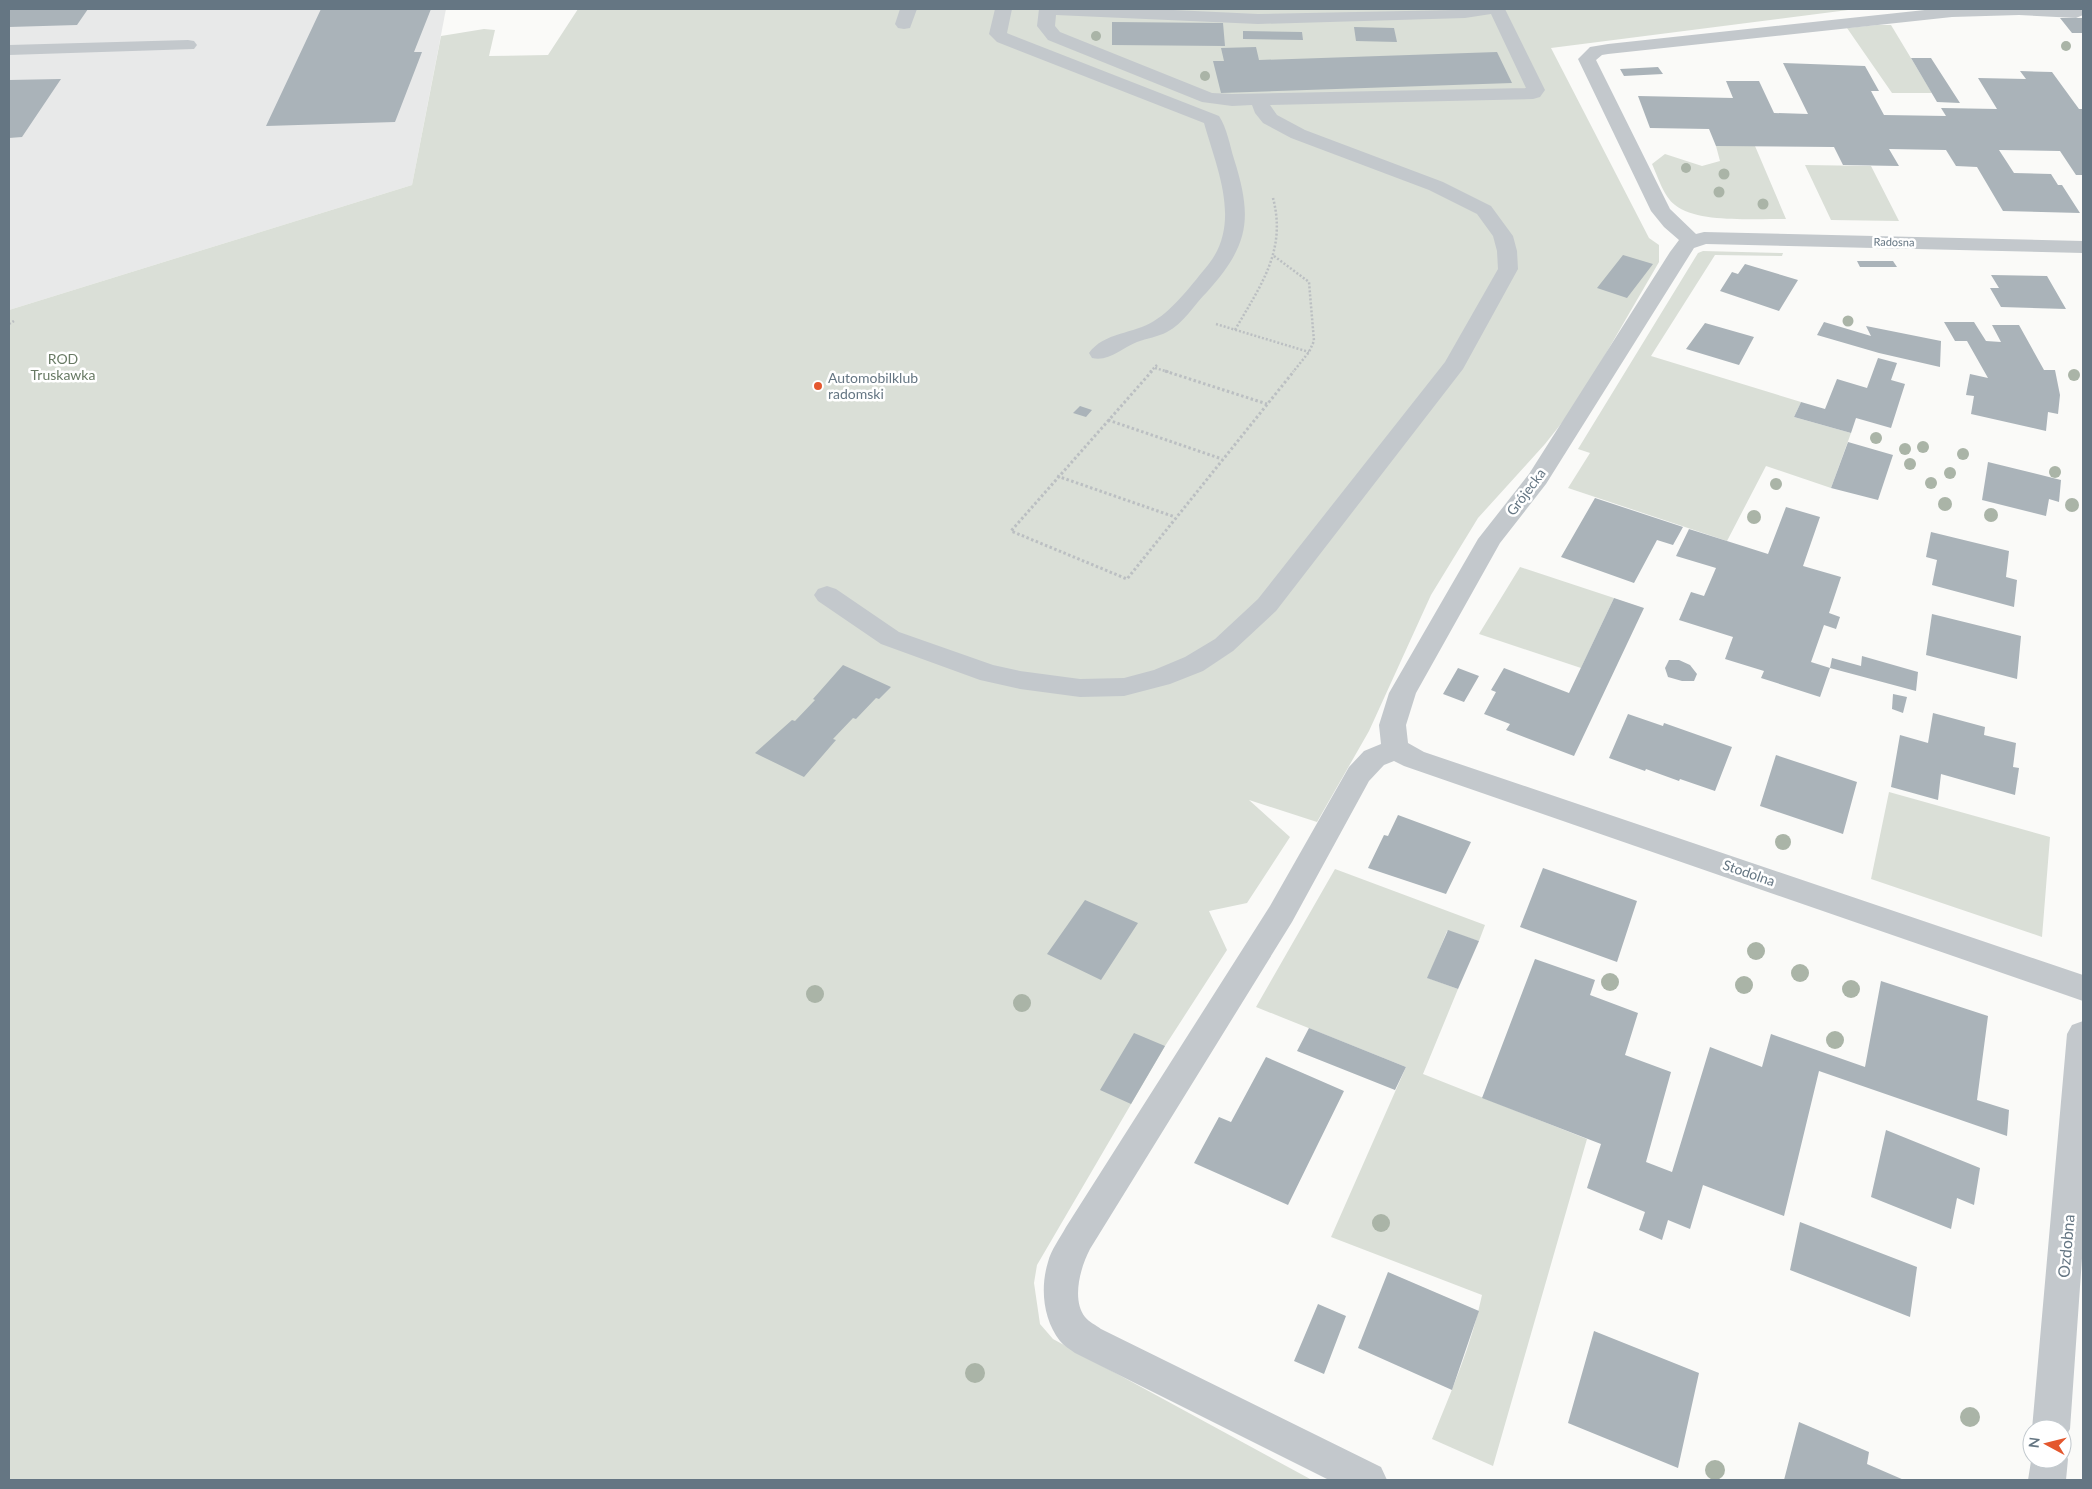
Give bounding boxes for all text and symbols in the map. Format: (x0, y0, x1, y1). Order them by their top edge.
street label: Radosna (1873, 235, 1915, 248)
park label: ROD Truskawka (31, 350, 95, 383)
place label: Automobilklub radomski (828, 369, 918, 402)
marker: Automobilklub radomski (812, 380, 824, 392)
street label: Grójecka (1502, 465, 1549, 519)
street label: Stodolna (1721, 856, 1778, 889)
street label: Ozdobna (2053, 1213, 2078, 1278)
north arrow (2022, 1419, 2072, 1469)
text: N (2025, 1436, 2043, 1449)

